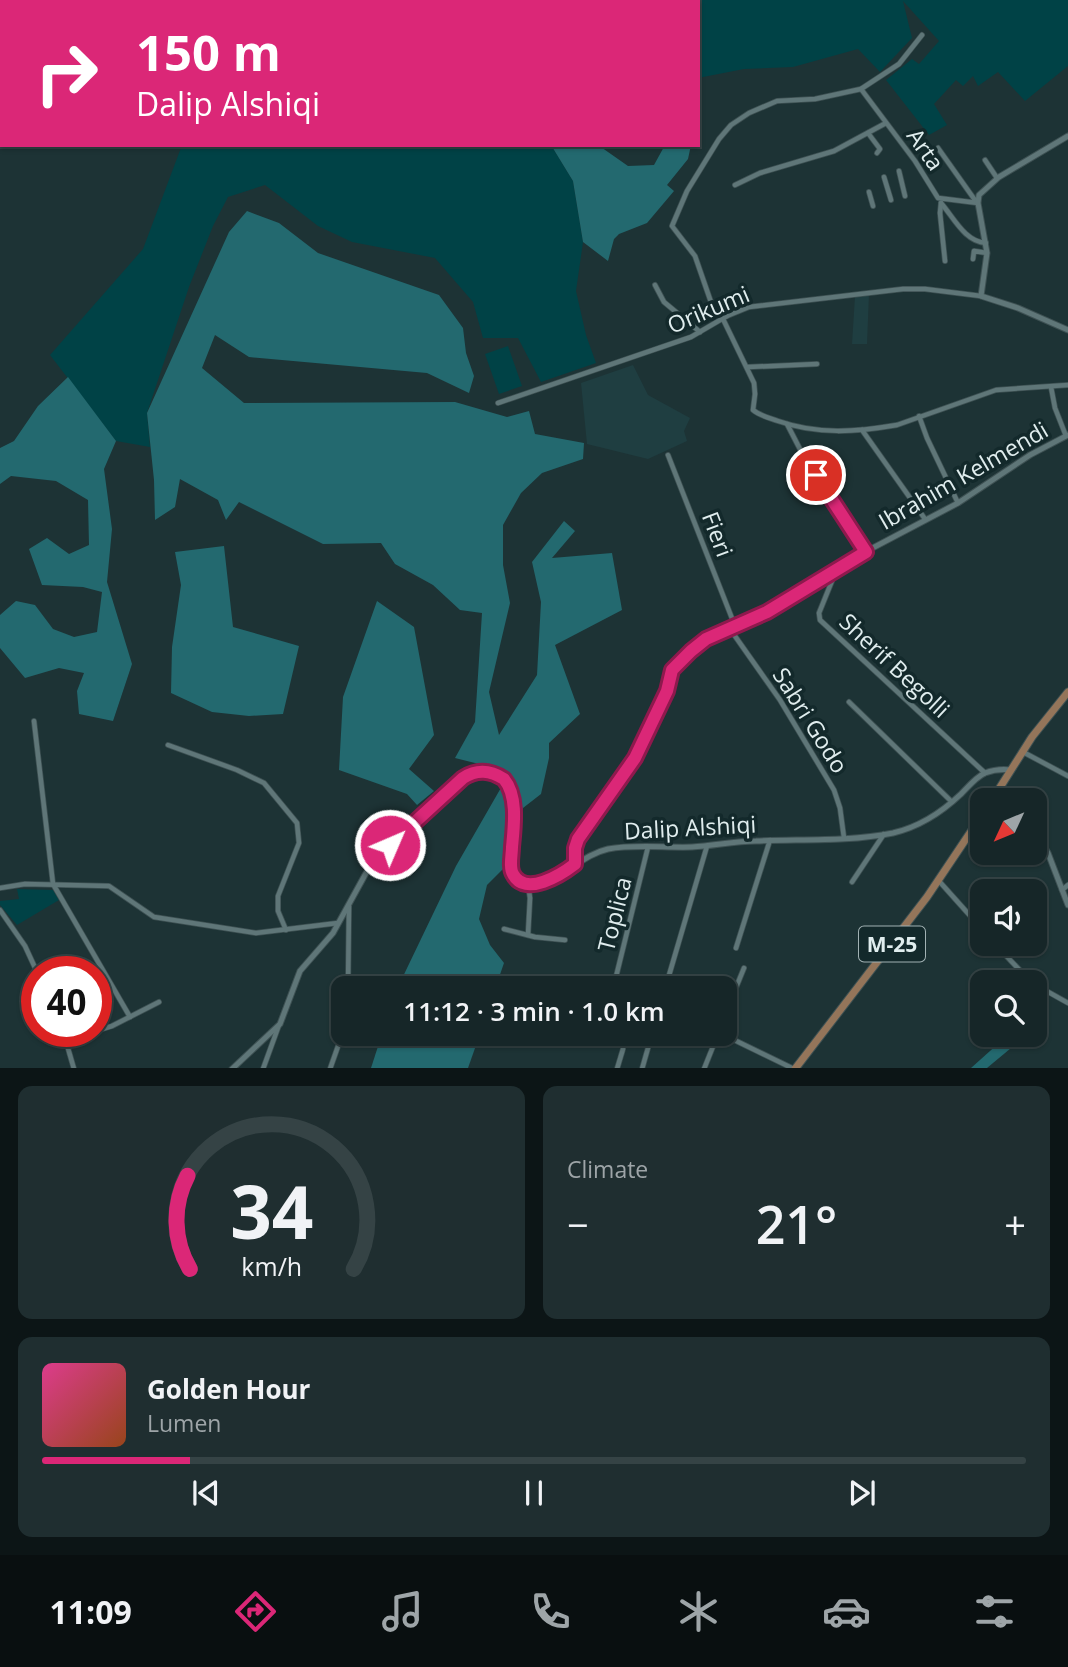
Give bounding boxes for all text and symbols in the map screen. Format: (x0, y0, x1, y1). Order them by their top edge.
text: 150 m (136, 19, 281, 85)
icon: right (21, 28, 112, 119)
text: Dalip Alshiqi (136, 82, 320, 125)
street label: Arta (900, 121, 952, 177)
street label: Orikumi (662, 277, 754, 341)
street label: Ibrahim Kelmendi (872, 413, 1054, 537)
pin (786, 445, 846, 505)
icon: arrive (797, 456, 835, 494)
street label: Fieri (695, 507, 741, 561)
street label: Sherif Begolli (833, 606, 957, 724)
street label: Sabri Godo (766, 661, 856, 779)
north arrow (970, 788, 1046, 864)
map controls (970, 788, 1047, 1047)
position arrow (353, 808, 427, 882)
street label: Dalip Alshiqi (623, 808, 757, 846)
street label: Toplica (589, 873, 639, 955)
button: sound (970, 879, 1047, 956)
road number: M-25 (859, 926, 925, 962)
speed limit sign: 40 (21, 956, 112, 1047)
button: search (970, 970, 1047, 1047)
text: 11:12 · 3 min · 1.0 km (403, 993, 665, 1029)
text: Climate (567, 1153, 648, 1185)
text: 34 (230, 1161, 313, 1260)
text: 21° (756, 1188, 837, 1259)
text: − (567, 1198, 589, 1250)
text: + (1004, 1198, 1026, 1250)
text: km/h (241, 1248, 302, 1282)
text: Golden Hour (147, 1371, 310, 1407)
text: Lumen (147, 1407, 221, 1439)
icon: previous (187, 1474, 225, 1512)
icon: pause (515, 1474, 553, 1512)
icon: next (843, 1474, 881, 1512)
icon: directions (231, 1587, 280, 1636)
icon: music (378, 1587, 427, 1636)
icon: phone (526, 1587, 575, 1636)
icon: climate (674, 1587, 723, 1636)
icon: car (822, 1587, 871, 1636)
icon: filters (970, 1587, 1019, 1636)
text: 11:09 (49, 1590, 132, 1633)

